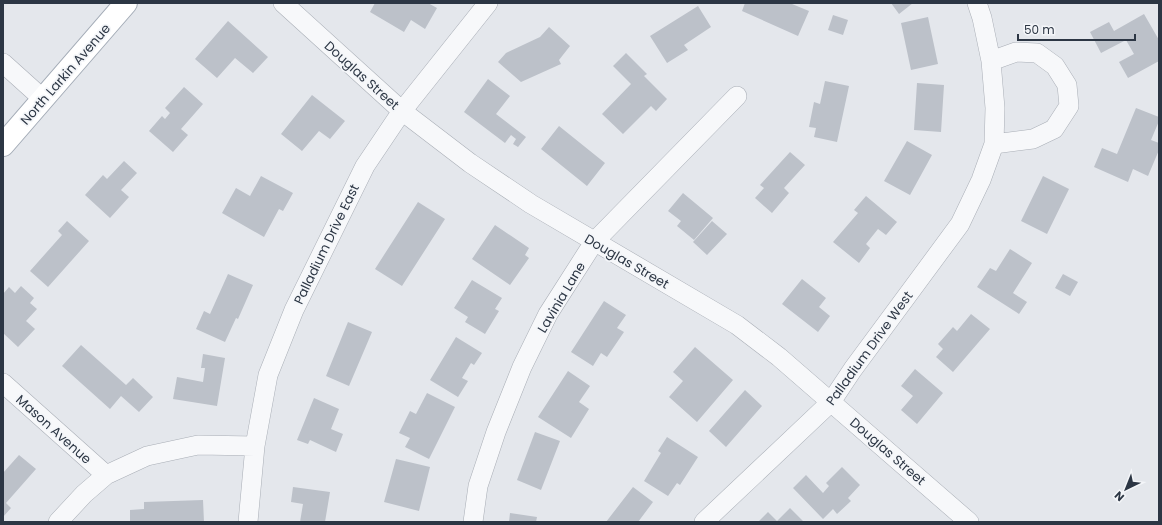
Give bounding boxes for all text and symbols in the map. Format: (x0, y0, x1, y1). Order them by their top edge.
scale bar (1018, 16, 1135, 42)
street label: North Larkin Avenue (16, 20, 115, 129)
text: 50 m (1024, 21, 1055, 38)
street label: Douglas Street (320, 37, 403, 114)
street label: Palladium Drive East (289, 181, 364, 308)
street label: Douglas Street (581, 229, 673, 294)
street label: Lavinia Lane (533, 258, 590, 336)
street label: Palladium Drive West (821, 287, 918, 409)
street label: Mason Avenue (12, 390, 96, 468)
street label: Douglas Street (846, 413, 930, 490)
north arrow (1106, 469, 1146, 509)
text: N (1111, 488, 1128, 505)

